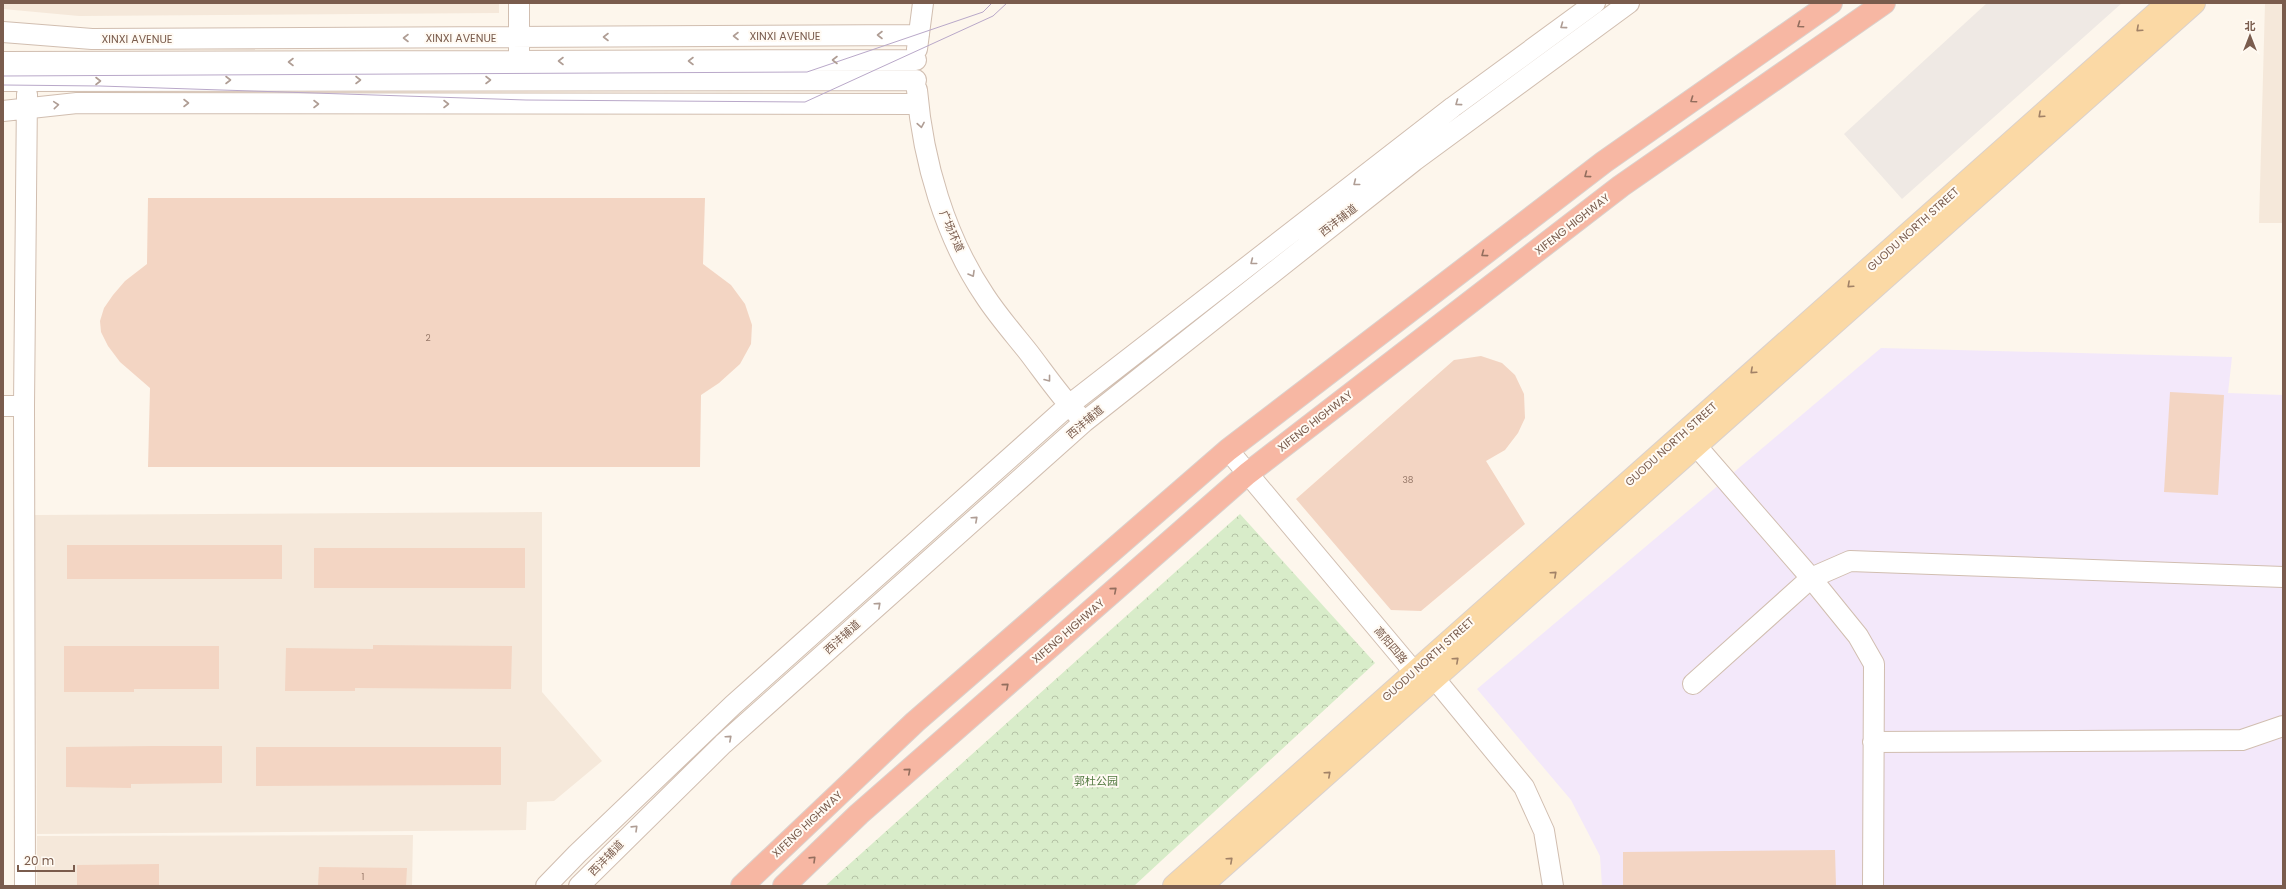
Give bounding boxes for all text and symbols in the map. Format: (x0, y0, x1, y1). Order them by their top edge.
north arrow (2230, 16, 2270, 56)
text: 北 (2245, 18, 2256, 34)
one-way arrow (1797, 20, 1804, 27)
one-way arrow (1561, 21, 1568, 28)
one-way arrow (2136, 24, 2143, 31)
street label: XINXI AVENUE (749, 28, 821, 44)
street label: XINXI AVENUE (425, 30, 497, 46)
street label: XINXI AVENUE (101, 31, 173, 47)
one-way arrow (877, 31, 883, 39)
one-way arrow (733, 32, 739, 40)
one-way arrow (603, 33, 609, 41)
one-way arrow (403, 34, 409, 42)
one-way arrow (832, 56, 838, 64)
one-way arrow (558, 57, 564, 65)
one-way arrow (688, 57, 694, 65)
one-way arrow (288, 58, 294, 66)
one-way arrow (225, 76, 231, 84)
one-way arrow (355, 76, 361, 84)
one-way arrow (485, 76, 491, 84)
one-way arrow (95, 77, 101, 85)
one-way arrow (1690, 95, 1697, 103)
one-way arrow (1456, 98, 1463, 105)
one-way arrow (183, 99, 189, 107)
one-way arrow (313, 100, 319, 108)
one-way arrow (443, 100, 449, 108)
one-way arrow (53, 101, 59, 110)
one-way arrow (2039, 110, 2046, 117)
one-way arrow (916, 122, 924, 128)
one-way arrow (1584, 170, 1591, 178)
one-way arrow (1353, 178, 1360, 185)
street label: GUODU NORTH STREET (1864, 183, 1962, 275)
street label: XIFENG HIGHWAY (1531, 189, 1613, 258)
street label: 西沣辅道 (1316, 200, 1360, 240)
street label: 广场环道 (936, 208, 968, 254)
one-way arrow (1481, 249, 1488, 256)
one-way arrow (1251, 258, 1258, 265)
one-way arrow (968, 270, 975, 277)
one-way arrow (1847, 280, 1855, 288)
house number: 2 (425, 332, 431, 344)
one-way arrow (1750, 367, 1757, 374)
one-way arrow (1044, 374, 1051, 381)
street label: XIFENG HIGHWAY (1274, 386, 1356, 455)
street label: GUODU NORTH STREET (1622, 398, 1720, 490)
street label: 西沣辅道 (1063, 402, 1107, 442)
house number: 38 (1403, 474, 1414, 486)
one-way arrow (971, 516, 978, 523)
one-way arrow (1549, 571, 1556, 578)
one-way arrow (1110, 588, 1117, 595)
street label: XIFENG HIGHWAY (1028, 595, 1108, 667)
one-way arrow (874, 603, 881, 610)
street label: GUODU NORTH STREET (1379, 613, 1477, 705)
street label: 西沣辅道 (820, 616, 864, 658)
street label: 高阳四路 (1371, 623, 1411, 667)
one-way arrow (1452, 658, 1459, 665)
one-way arrow (1001, 683, 1009, 690)
one-way arrow (724, 735, 732, 743)
one-way arrow (904, 769, 911, 776)
one-way arrow (1323, 772, 1330, 779)
park label: 郭杜公园 (1074, 773, 1118, 789)
street label: XIFENG HIGHWAY (768, 787, 846, 861)
one-way arrow (630, 825, 638, 833)
street label: 西沣辅道 (585, 837, 627, 879)
scale bar (18, 847, 74, 873)
text: 20 m (24, 852, 54, 869)
one-way arrow (808, 856, 816, 864)
one-way arrow (1226, 858, 1233, 865)
house number: 1 (362, 871, 365, 883)

